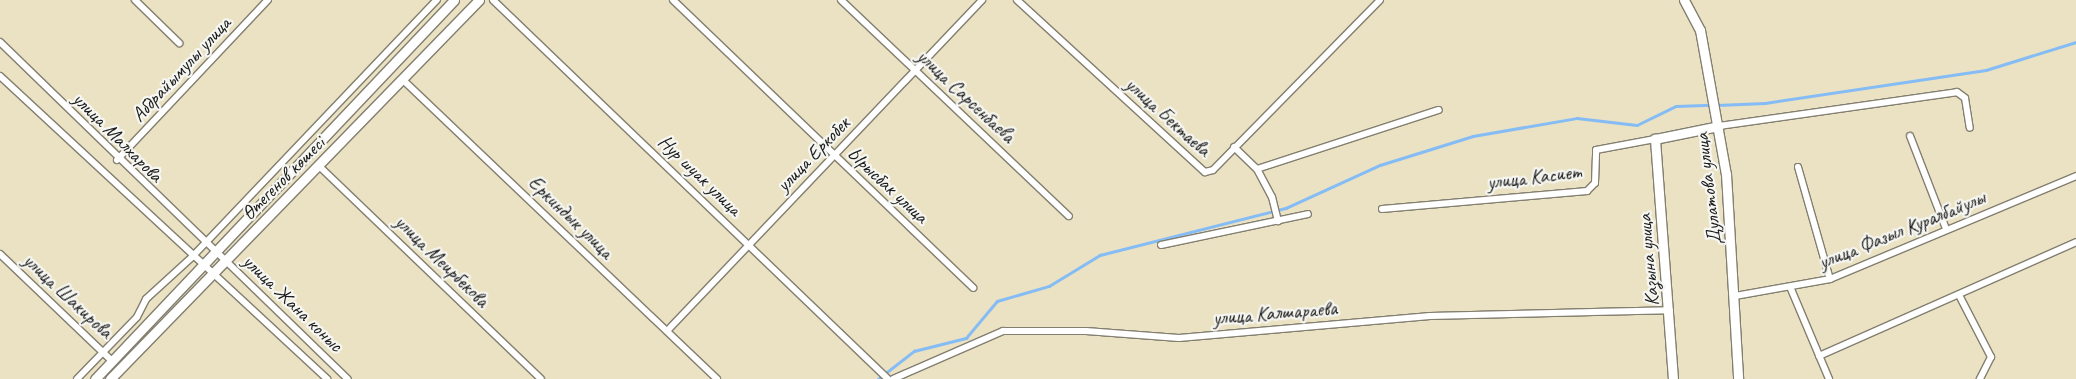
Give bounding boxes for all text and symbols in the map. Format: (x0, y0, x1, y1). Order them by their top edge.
street label: Абдрайымулы улица (126, 12, 236, 126)
street label: улица Сарсенбаева (912, 44, 1020, 148)
street label: улица Бектаева (1119, 72, 1217, 162)
street label: улица Малхарова (68, 87, 168, 187)
street label: улица Еркобек (771, 111, 855, 197)
street label: Нур шуак улица (653, 129, 747, 221)
street label: Өтегенов көшесі (236, 131, 330, 225)
street label: Дулатова улица (1689, 131, 1727, 247)
street label: Ырысбак улица (842, 141, 934, 229)
street label: улица Касиет (1485, 159, 1583, 195)
street label: Еркиндык улица (523, 170, 619, 264)
street label: улица Фазыл Куралбайулы (1816, 186, 1988, 274)
street label: улица Меирбекова (390, 210, 494, 312)
street label: Казына улица (1632, 212, 1664, 308)
street label: улица Шакирова (18, 248, 118, 344)
street label: улица Жана коныс (238, 249, 348, 357)
street label: улица Калшараева (1212, 296, 1338, 330)

